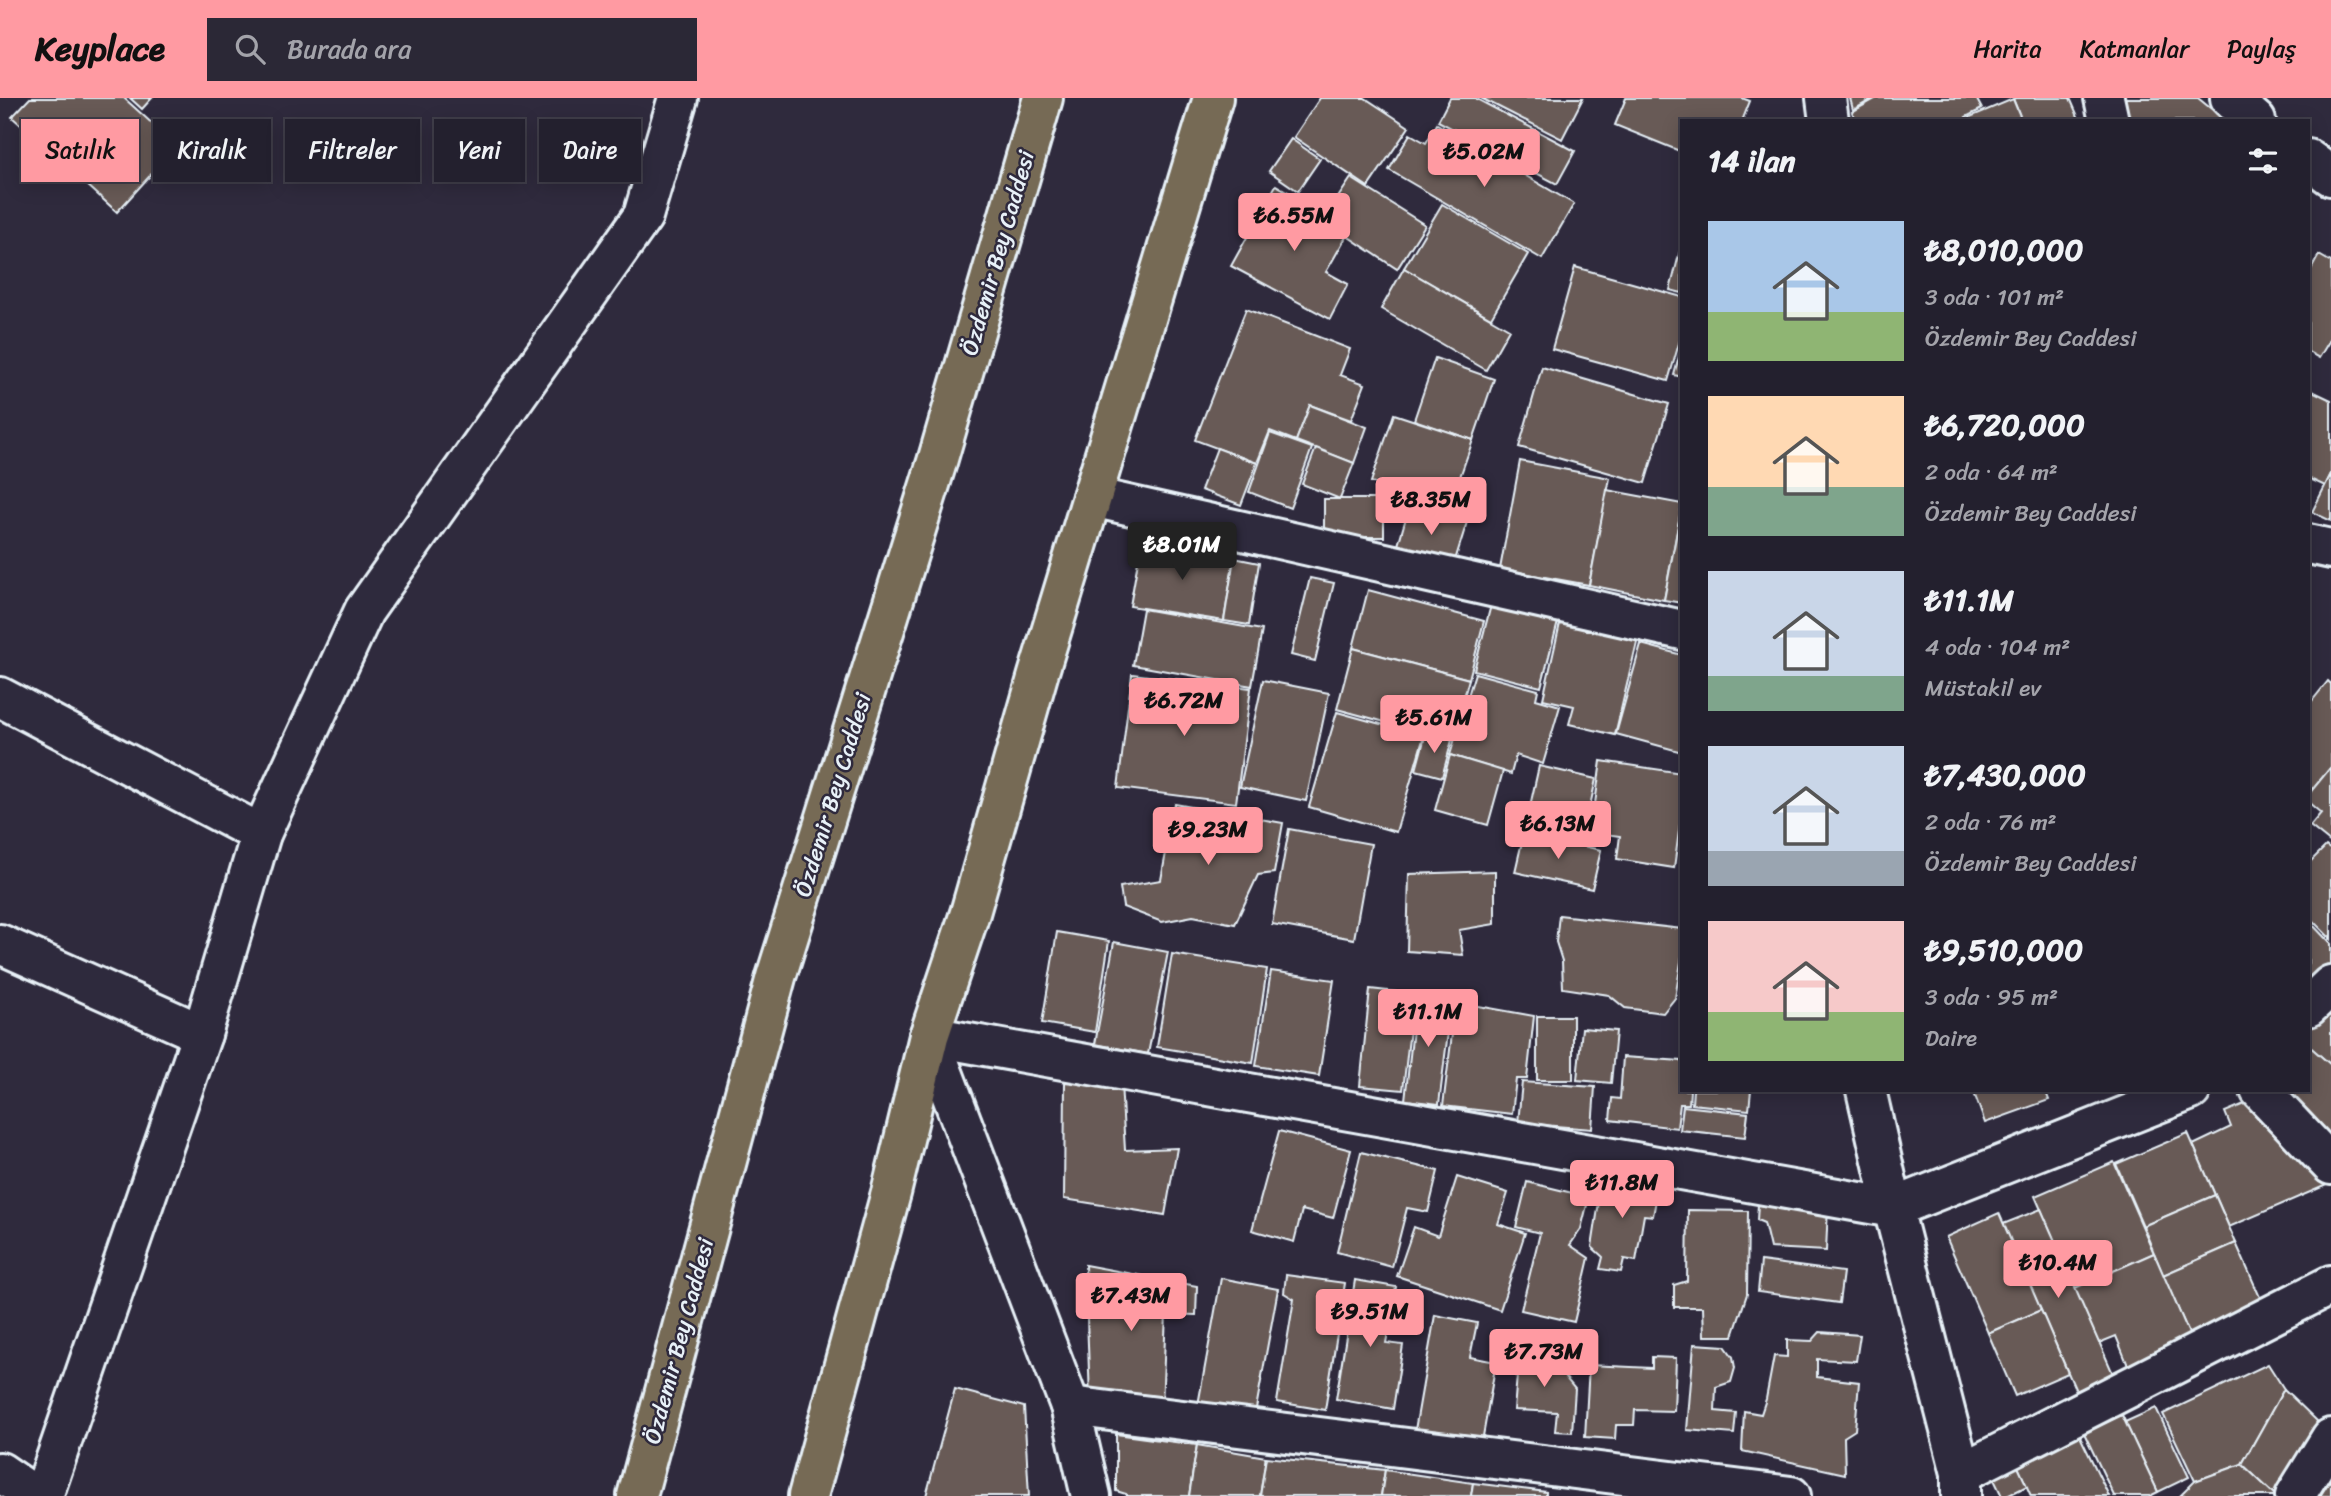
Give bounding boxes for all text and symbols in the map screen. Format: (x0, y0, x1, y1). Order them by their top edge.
search box (207, 18, 697, 81)
text: Keyplace (35, 20, 165, 78)
text: Burada ara (287, 26, 411, 72)
text: Harita (1974, 28, 2042, 70)
text: Katmanlar (2080, 28, 2189, 70)
text: Paylaş (2227, 28, 2296, 70)
icon: search (231, 30, 269, 68)
chip: Satılık (21, 119, 139, 182)
chip: Kiralık (153, 119, 271, 182)
chip: Filtreler (285, 119, 420, 182)
chip: Yeni (434, 119, 525, 182)
chip: Daire (539, 119, 641, 182)
pin: ₺5.02M (1427, 130, 1541, 189)
text: ₺5.02M (1444, 131, 1524, 172)
text: 14 ilan (1708, 134, 1795, 188)
icon: filters (2244, 142, 2282, 180)
street label: Özdemir Bey Caddesi (949, 145, 1047, 360)
pin: ₺6.55M (1237, 194, 1351, 253)
text: ₺6.55M (1254, 195, 1334, 236)
text: ₺8,010,000 (1925, 223, 2083, 277)
icon: home (1764, 249, 1848, 333)
text: 3 oda · 101 m² (1925, 277, 2064, 318)
text: Özdemir Bey Caddesi (1925, 318, 2137, 359)
text: ₺6,720,000 (1925, 398, 2085, 452)
icon: home (1764, 424, 1848, 508)
text: 2 oda · 64 m² (1925, 452, 2058, 493)
pin: ₺8.35M (1374, 478, 1488, 537)
text: ₺8.35M (1392, 479, 1470, 520)
text: Özdemir Bey Caddesi (1925, 493, 2137, 534)
pin: ₺8.01M (1125, 522, 1239, 582)
text: ₺8.01M (1144, 524, 1220, 565)
text: ₺11.1M (1925, 573, 2014, 627)
icon: home (1764, 599, 1848, 683)
text: 4 oda · 104 m² (1925, 627, 2070, 668)
text: Müstakil ev (1925, 668, 2041, 709)
pin: ₺6.72M (1127, 678, 1241, 738)
text: ₺6.72M (1145, 680, 1223, 721)
street label: Özdemir Bey Caddesi (782, 687, 884, 902)
pin: ₺5.61M (1377, 696, 1491, 755)
text: ₺5.61M (1396, 697, 1472, 738)
text: ₺7,430,000 (1925, 748, 2086, 802)
icon: home (1764, 774, 1848, 858)
pin: ₺6.13M (1501, 802, 1615, 861)
text: 2 oda · 76 m² (1925, 802, 2057, 843)
text: ₺6.13M (1521, 803, 1595, 844)
pin: ₺9.23M (1151, 808, 1265, 867)
text: ₺9.23M (1169, 809, 1247, 850)
text: Özdemir Bey Caddesi (1925, 843, 2137, 884)
text: ₺9,510,000 (1925, 923, 2083, 977)
icon: home (1764, 949, 1848, 1033)
text: 3 oda · 95 m² (1925, 977, 2058, 1018)
pin: ₺11.1M (1371, 990, 1485, 1049)
text: ₺11.1M (1394, 991, 1462, 1032)
text: Daire (1925, 1018, 1977, 1059)
pin: ₺11.8M (1565, 1160, 1679, 1220)
text: ₺11.8M (1586, 1162, 1658, 1203)
street label: Özdemir Bey Caddesi (632, 1233, 726, 1449)
pin: ₺10.4M (2001, 1240, 2115, 1300)
text: ₺10.4M (2019, 1242, 2097, 1283)
pin: ₺7.43M (1074, 1274, 1188, 1333)
text: ₺7.43M (1092, 1275, 1170, 1316)
pin: ₺9.51M (1313, 1290, 1427, 1349)
text: ₺9.51M (1332, 1291, 1408, 1332)
pin: ₺7.73M (1487, 1330, 1601, 1389)
text: ₺7.73M (1505, 1331, 1583, 1372)

